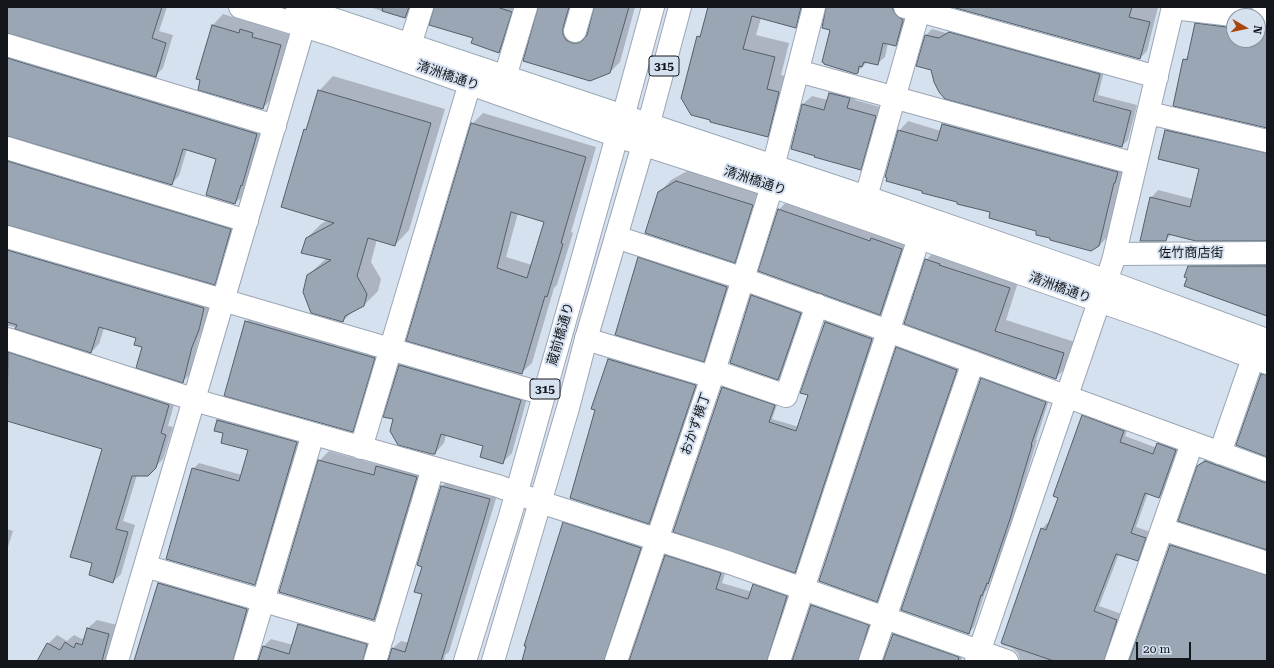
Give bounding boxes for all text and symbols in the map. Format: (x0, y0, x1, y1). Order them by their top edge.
north arrow (1226, 8, 1266, 48)
text: N (1250, 25, 1264, 35)
road number: 315 (649, 56, 679, 76)
street label: 清洲橋通り (415, 58, 481, 94)
street label: 清洲橋通り (722, 164, 788, 198)
street label: 佐竹商店街 (1159, 245, 1223, 261)
street label: 清洲橋通り (1027, 270, 1093, 306)
street label: 蔵前橋通り (545, 301, 577, 367)
road number: 315 (530, 379, 560, 399)
street label: おかず横丁 (678, 391, 714, 457)
scale bar (1138, 634, 1193, 660)
text: 20 m (1143, 642, 1170, 656)

